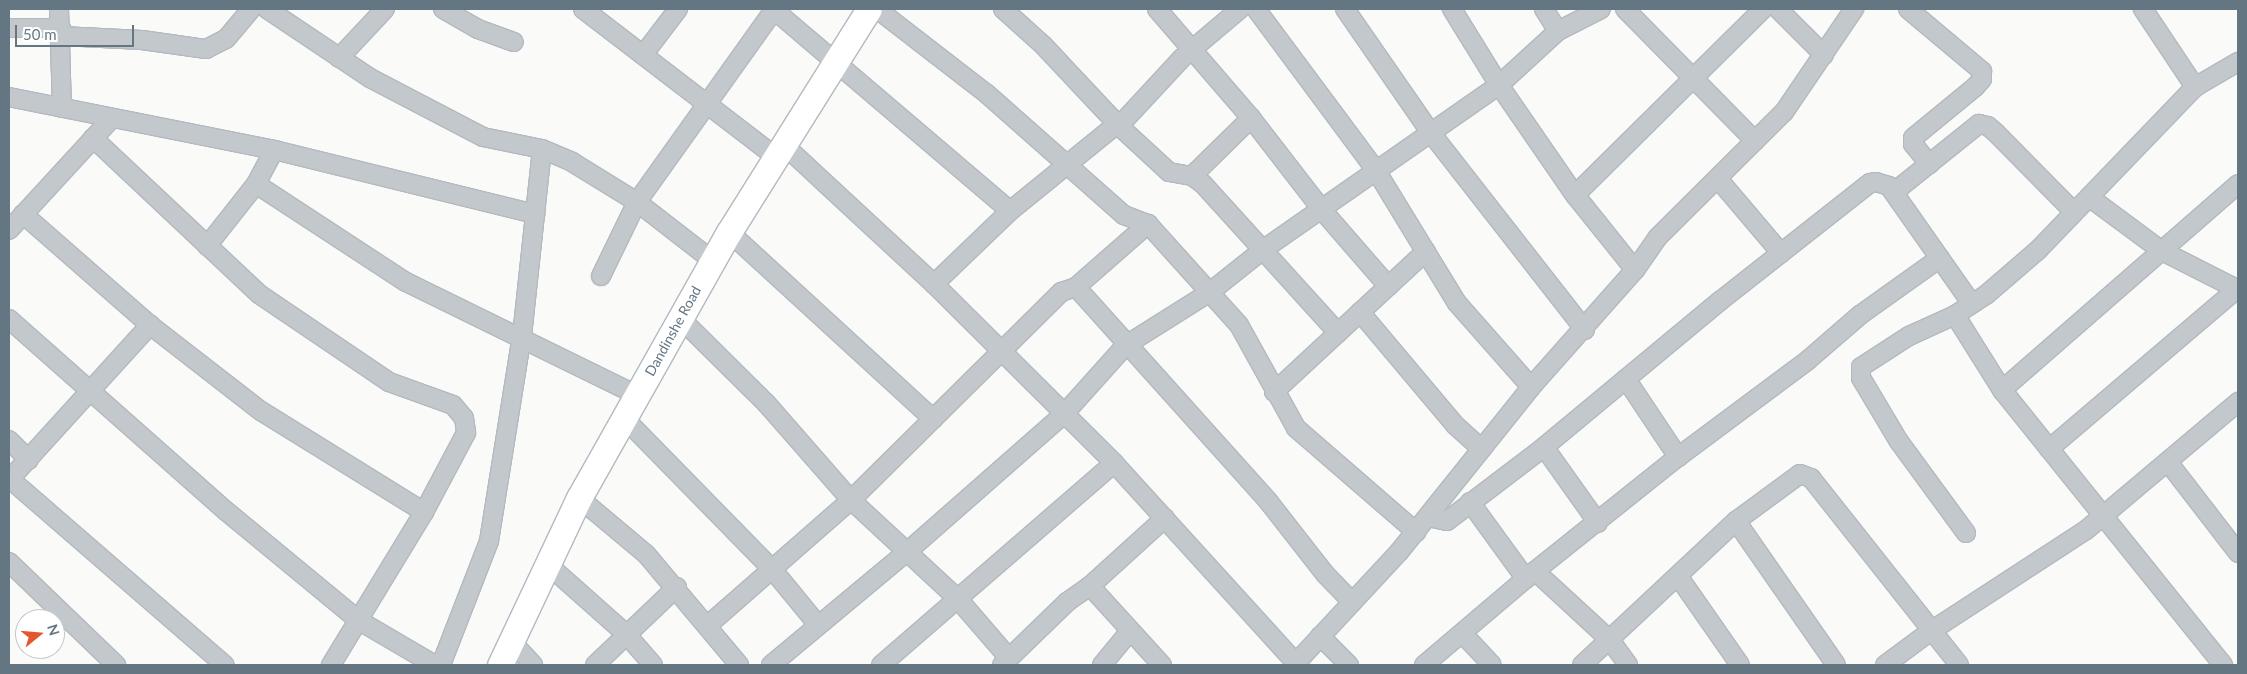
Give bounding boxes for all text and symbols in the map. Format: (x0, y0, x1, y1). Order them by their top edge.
scale bar (18, 15, 136, 47)
text: 50 m (23, 25, 57, 43)
street label: Dandinshe Road (641, 283, 705, 379)
north arrow (15, 609, 65, 659)
text: N (44, 622, 64, 637)

